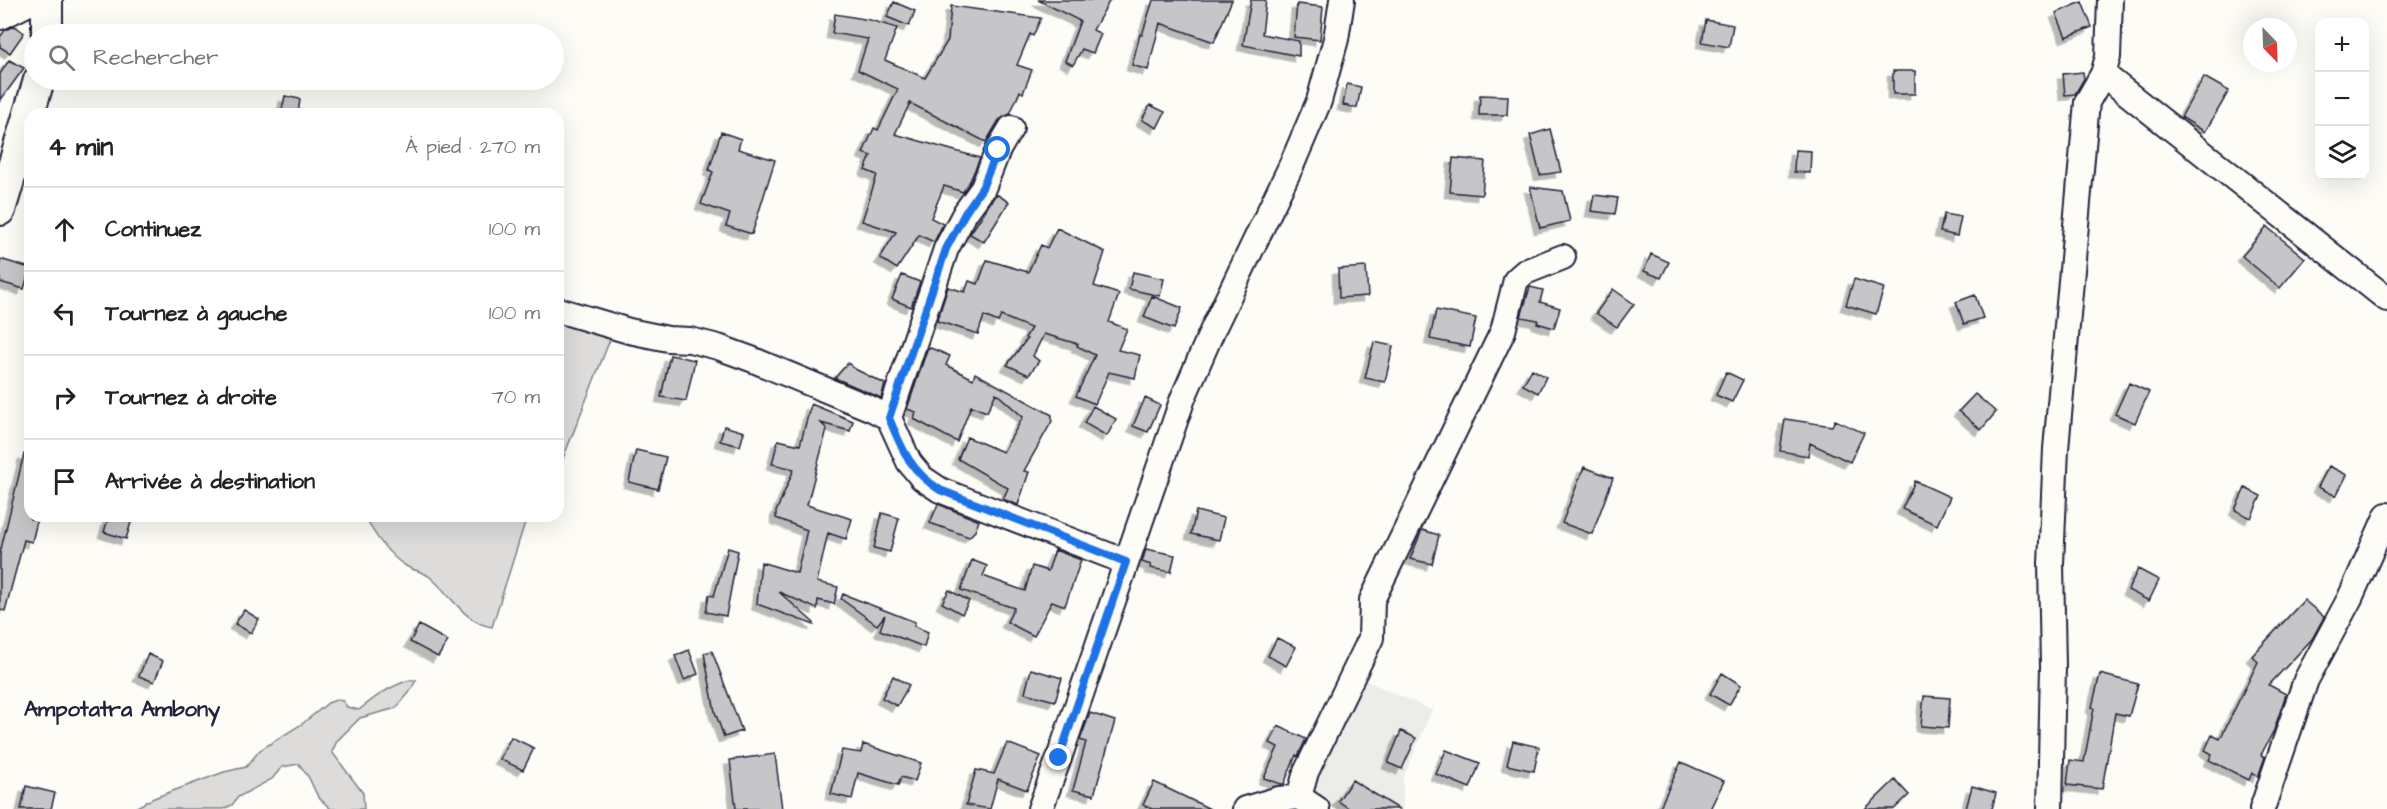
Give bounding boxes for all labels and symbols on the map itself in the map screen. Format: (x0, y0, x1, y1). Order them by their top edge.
north arrow (2243, 18, 2297, 72)
route start (984, 136, 1010, 162)
district label: Ampotatra Ambony (24, 694, 221, 727)
route end (1045, 744, 1071, 770)

